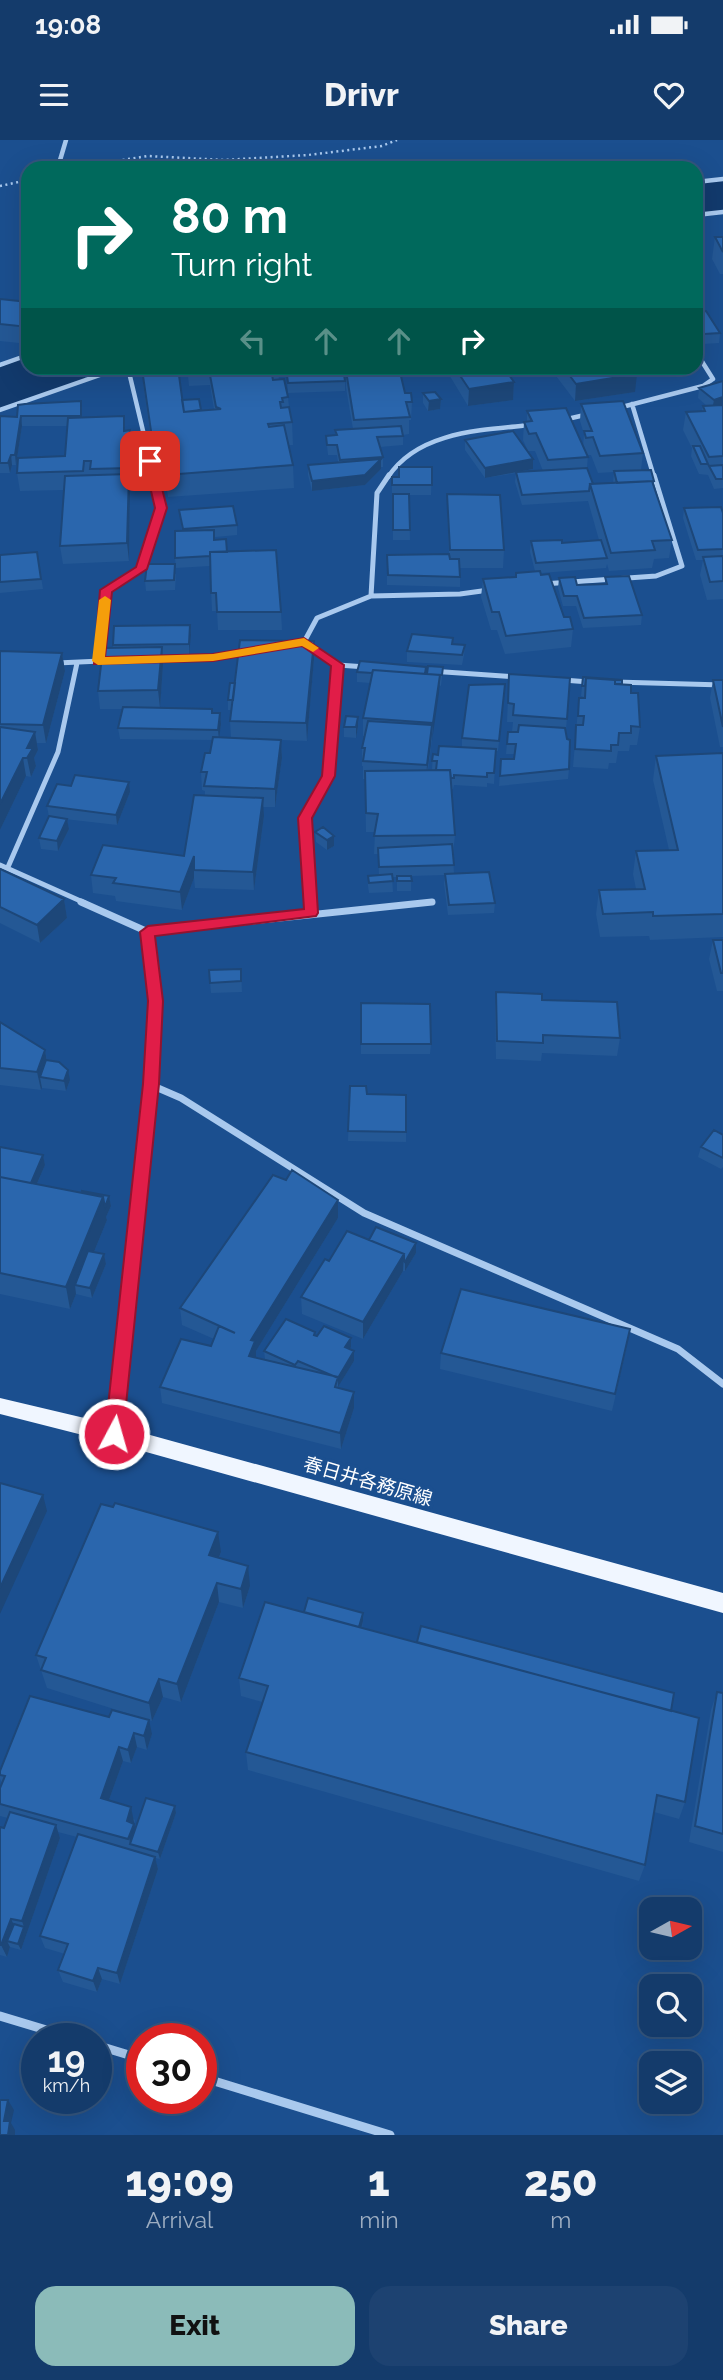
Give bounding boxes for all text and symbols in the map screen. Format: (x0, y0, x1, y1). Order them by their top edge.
text: 19:08 (35, 10, 101, 40)
icon: menu (35, 76, 73, 114)
text: Drivr (324, 76, 399, 113)
icon: heart (650, 76, 688, 114)
text: 80 m (171, 187, 288, 244)
icon: right (56, 189, 147, 280)
text: Turn right (171, 246, 312, 283)
icon: left (234, 322, 272, 360)
icon: ahead (307, 322, 345, 360)
icon: ahead (380, 322, 418, 360)
icon: right (453, 322, 491, 360)
pin (120, 431, 180, 491)
icon: arrive (131, 442, 169, 480)
position arrow (77, 1397, 151, 1471)
street label: 春日井各務原線 (301, 1452, 435, 1510)
north arrow (639, 1897, 702, 1960)
map controls (639, 1897, 702, 2114)
button: search (639, 1974, 702, 2037)
speed limit sign: 30 (126, 2023, 217, 2114)
text: 19 (48, 2039, 85, 2080)
button: layers (639, 2051, 702, 2114)
text: km/h (43, 2075, 90, 2096)
text: 19:09 (125, 2157, 234, 2206)
text: 1 (368, 2157, 390, 2206)
text: 250 (524, 2157, 598, 2206)
text: Arrival (146, 2206, 213, 2233)
text: min (359, 2206, 399, 2233)
text: m (550, 2206, 571, 2233)
button: Exit (35, 2286, 355, 2366)
button: Share (369, 2286, 688, 2366)

